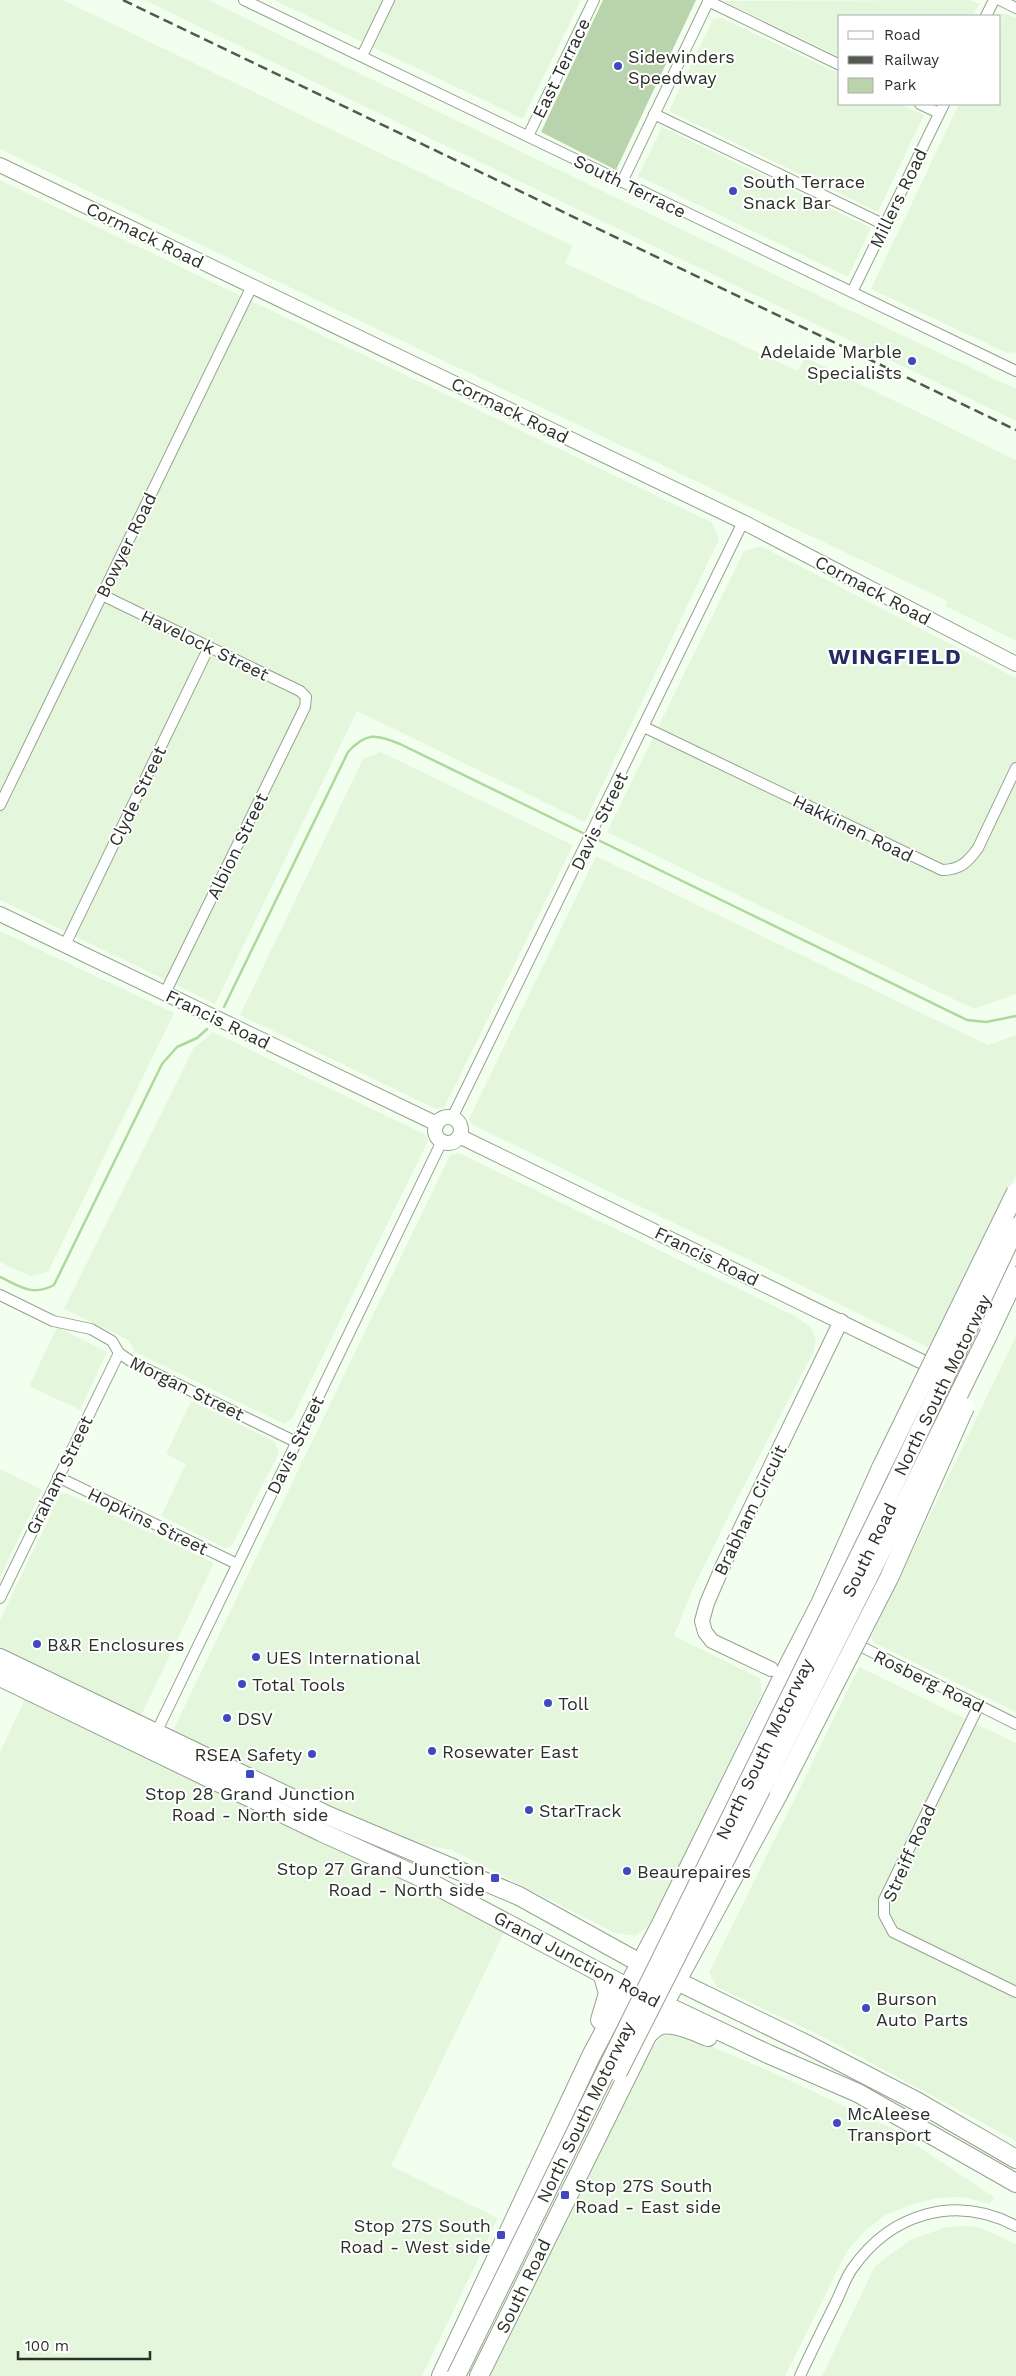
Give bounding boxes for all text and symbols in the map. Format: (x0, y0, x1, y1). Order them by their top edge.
street label: East Terrace (528, 15, 594, 121)
legend (838, 15, 1001, 105)
text: Road (884, 26, 921, 44)
place label: Sidewinders Speedway (628, 46, 735, 88)
text: Railway (884, 51, 939, 69)
marker: Sidewinders Speedway (612, 60, 624, 72)
text: Park (884, 76, 917, 94)
street label: Millers Road (865, 145, 931, 251)
street label: South Terrace (571, 150, 689, 222)
place label: South Terrace Snack Bar (743, 171, 865, 213)
marker: South Terrace Snack Bar (727, 185, 739, 197)
street label: Cormack Road (83, 198, 207, 272)
place label: Adelaide Marble Specialists (760, 341, 902, 383)
marker: Adelaide Marble Specialists (906, 355, 918, 367)
street label: Cormack Road (448, 373, 572, 447)
street label: Bowyer Road (92, 489, 160, 601)
street label: Cormack Road (812, 551, 934, 629)
street label: Havelock Street (138, 605, 273, 685)
district label: WINGFIELD (828, 644, 962, 669)
street label: Clyde Street (104, 742, 170, 849)
street label: Davis Street (566, 768, 632, 874)
street label: Albion Street (202, 789, 272, 903)
street label: Hakkinen Road (789, 790, 917, 866)
street label: Francis Road (163, 985, 273, 1053)
street label: Francis Road (652, 1222, 762, 1290)
street label: North South Motorway (889, 1290, 995, 1479)
street label: Morgan Street (127, 1351, 248, 1425)
street label: Davis Street (262, 1392, 328, 1498)
street label: Graham Street (21, 1412, 97, 1538)
street label: Brabham Circuit (709, 1441, 791, 1579)
street label: Hopkins Street (84, 1483, 212, 1559)
street label: South Road (837, 1499, 901, 1601)
place label: B&R Enclosures (47, 1634, 185, 1655)
marker: B&R Enclosures (31, 1638, 43, 1650)
street label: Rosberg Road (870, 1645, 988, 1717)
place label: UES International (266, 1647, 421, 1668)
marker: UES International (250, 1651, 262, 1663)
street label: North South Motorway (711, 1654, 817, 1843)
place label: Total Tools (252, 1674, 345, 1695)
marker: Total Tools (236, 1678, 248, 1690)
place label: Toll (558, 1693, 589, 1714)
marker: Toll (542, 1697, 554, 1709)
place label: DSV (237, 1708, 273, 1729)
marker: DSV (221, 1712, 233, 1724)
place label: Rosewater East (442, 1741, 579, 1762)
place label: RSEA Safety (194, 1744, 303, 1765)
marker: Rosewater East (426, 1745, 438, 1757)
marker: RSEA Safety (306, 1748, 318, 1760)
marker: Stop 28 Grand Junction Road - North side (244, 1768, 256, 1780)
place label: Stop 28 Grand Junction Road - North side (145, 1783, 355, 1825)
place label: StarTrack (539, 1800, 622, 1821)
street label: Streiff Road (878, 1801, 940, 1905)
marker: StarTrack (523, 1804, 535, 1816)
place label: Stop 27 Grand Junction Road - North side (277, 1858, 485, 1900)
place label: Beaurepaires (637, 1861, 751, 1882)
marker: Beaurepaires (621, 1865, 633, 1877)
marker: Stop 27 Grand Junction Road - North side (489, 1872, 501, 1884)
street label: Grand Junction Road (490, 1906, 664, 2012)
place label: Burson Auto Parts (876, 1988, 968, 2030)
marker: Burson Auto Parts (860, 2002, 872, 2014)
street label: North South Motorway (532, 2017, 638, 2206)
place label: McAleese Transport (847, 2103, 931, 2145)
marker: McAleese Transport (831, 2117, 843, 2129)
place label: Stop 27S South Road - East side (575, 2175, 721, 2217)
marker: Stop 27S South Road - East side (559, 2189, 571, 2201)
place label: Stop 27S South Road - West side (340, 2215, 491, 2257)
marker: Stop 27S South Road - West side (495, 2229, 507, 2241)
street label: South Road (491, 2235, 555, 2337)
scale bar (18, 2328, 150, 2360)
text: 100 m (25, 2337, 69, 2355)

